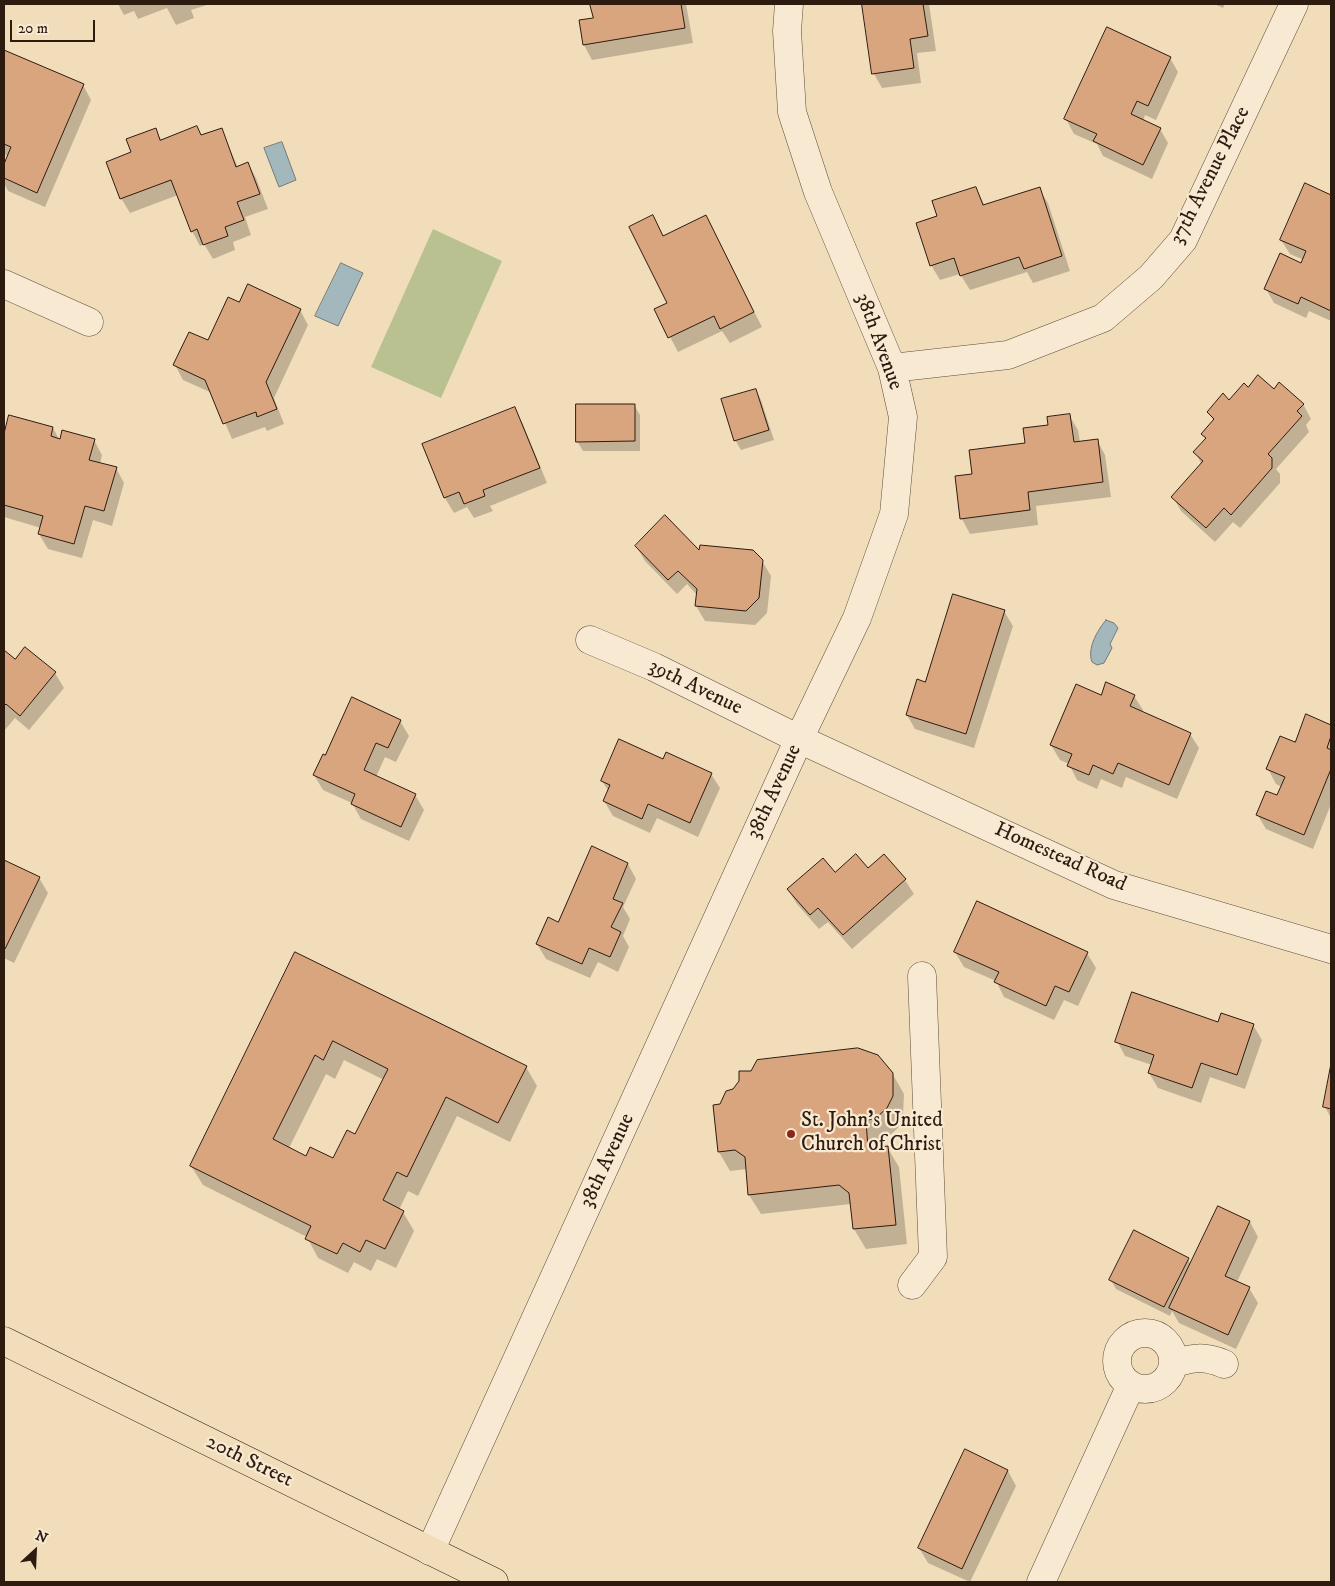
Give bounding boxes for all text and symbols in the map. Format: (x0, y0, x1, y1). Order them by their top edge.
scale bar (12, 10, 98, 42)
text: 20 m (18, 19, 48, 38)
street label: 37th Avenue Place (1165, 103, 1257, 249)
street label: 38th Avenue (849, 290, 907, 394)
street label: 39th Avenue (644, 655, 746, 721)
street label: 38th Avenue (742, 741, 808, 843)
street label: Homestead Road (990, 818, 1130, 898)
place label: St. John's United Church of Christ (801, 1109, 943, 1159)
street label: 38th Avenue (575, 1110, 641, 1212)
marker: St. John's United Church of Christ (785, 1128, 797, 1140)
street label: 20th Street (201, 1430, 297, 1494)
north arrow (10, 1526, 60, 1576)
text: N (32, 1527, 50, 1548)

